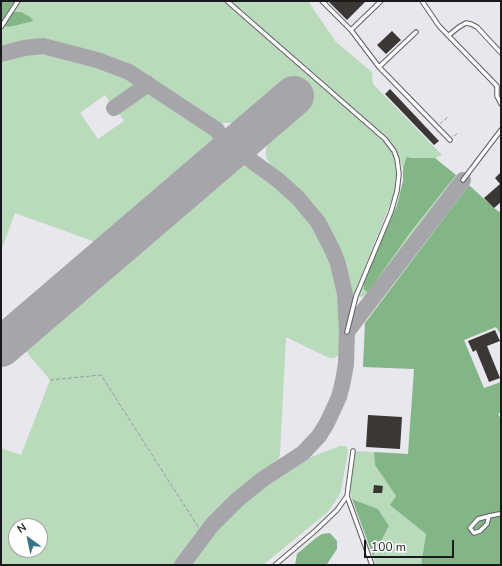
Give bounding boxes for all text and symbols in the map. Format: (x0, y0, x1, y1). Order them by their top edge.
north arrow (8, 518, 48, 558)
text: N (14, 520, 29, 537)
scale bar (366, 532, 456, 558)
text: 100 m (371, 539, 406, 555)

